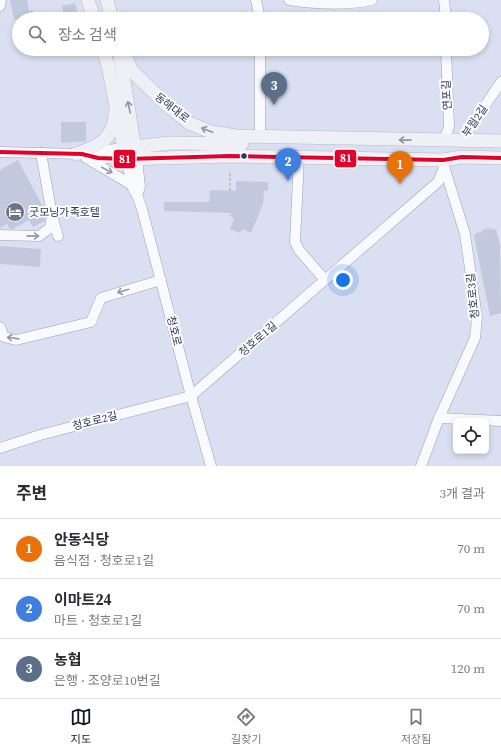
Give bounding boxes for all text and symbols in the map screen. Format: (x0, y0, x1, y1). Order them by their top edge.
search box (12, 12, 489, 56)
icon: search (26, 23, 48, 45)
text: 장소 검색 (58, 24, 117, 45)
pin: 3 (261, 72, 287, 105)
street label: 연포길 (439, 79, 455, 111)
street label: 동해대로 (151, 90, 193, 126)
one-way arrow (125, 101, 133, 114)
street label: 부월2길 (459, 102, 491, 140)
one-way arrow (202, 126, 214, 134)
one-way arrow (399, 136, 412, 143)
pin: 2 (275, 148, 301, 181)
line badge: 81 (113, 149, 136, 169)
line badge: 81 (334, 149, 357, 168)
unlabelled marker (239, 151, 249, 161)
text: 81 (340, 151, 352, 166)
pin: 1 (387, 151, 413, 184)
text: 81 (119, 152, 131, 167)
one-way arrow (101, 166, 113, 174)
hotel icon: 굿모닝가족호텔 (4, 201, 26, 223)
place label: 굿모닝가족호텔 (29, 205, 100, 220)
one-way arrow (26, 232, 39, 239)
your location (333, 270, 353, 290)
street label: 청호로3길 (463, 272, 483, 320)
one-way arrow (117, 288, 130, 295)
street label: 청호로 (163, 314, 185, 348)
street label: 청호로1길 (236, 318, 280, 360)
one-way arrow (6, 334, 19, 342)
street label: 청호로2길 (71, 408, 119, 434)
map controls (453, 418, 489, 454)
button: locate (453, 418, 489, 454)
text: 주변 (16, 481, 47, 505)
text: 3개 결과 (440, 485, 485, 502)
text: 안동식당 (54, 529, 109, 550)
text: 1 (25, 540, 33, 557)
text: 70 m (457, 540, 485, 557)
text: 음식점 · 청호로1길 (54, 552, 154, 569)
text: 이마트24 (54, 589, 112, 610)
text: 2 (25, 600, 33, 617)
text: 70 m (457, 600, 485, 617)
text: 마트 · 청호로1길 (54, 612, 142, 629)
text: 농협 (54, 649, 82, 670)
text: 3 (25, 660, 33, 677)
text: 120 m (451, 660, 485, 677)
text: 은행 · 조양로10번길 (54, 672, 161, 689)
tab: 지도 (70, 706, 92, 747)
tab: 길찾기 (231, 706, 261, 747)
tab: 저장됨 (401, 706, 431, 747)

